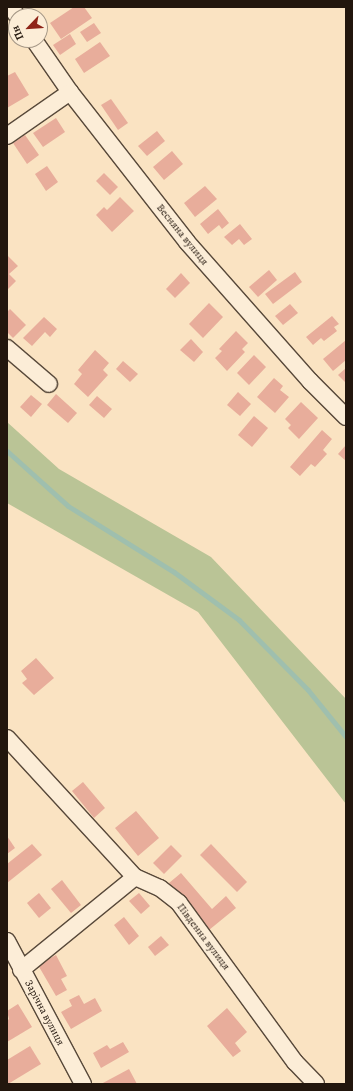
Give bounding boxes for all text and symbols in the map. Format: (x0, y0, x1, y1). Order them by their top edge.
north arrow (8, 8, 48, 48)
text: Пн (8, 23, 27, 43)
street label: Весняна вулиця (153, 202, 211, 268)
street label: Південна вулиця (174, 901, 232, 973)
street label: Зарічна вулиця (21, 978, 67, 1048)

